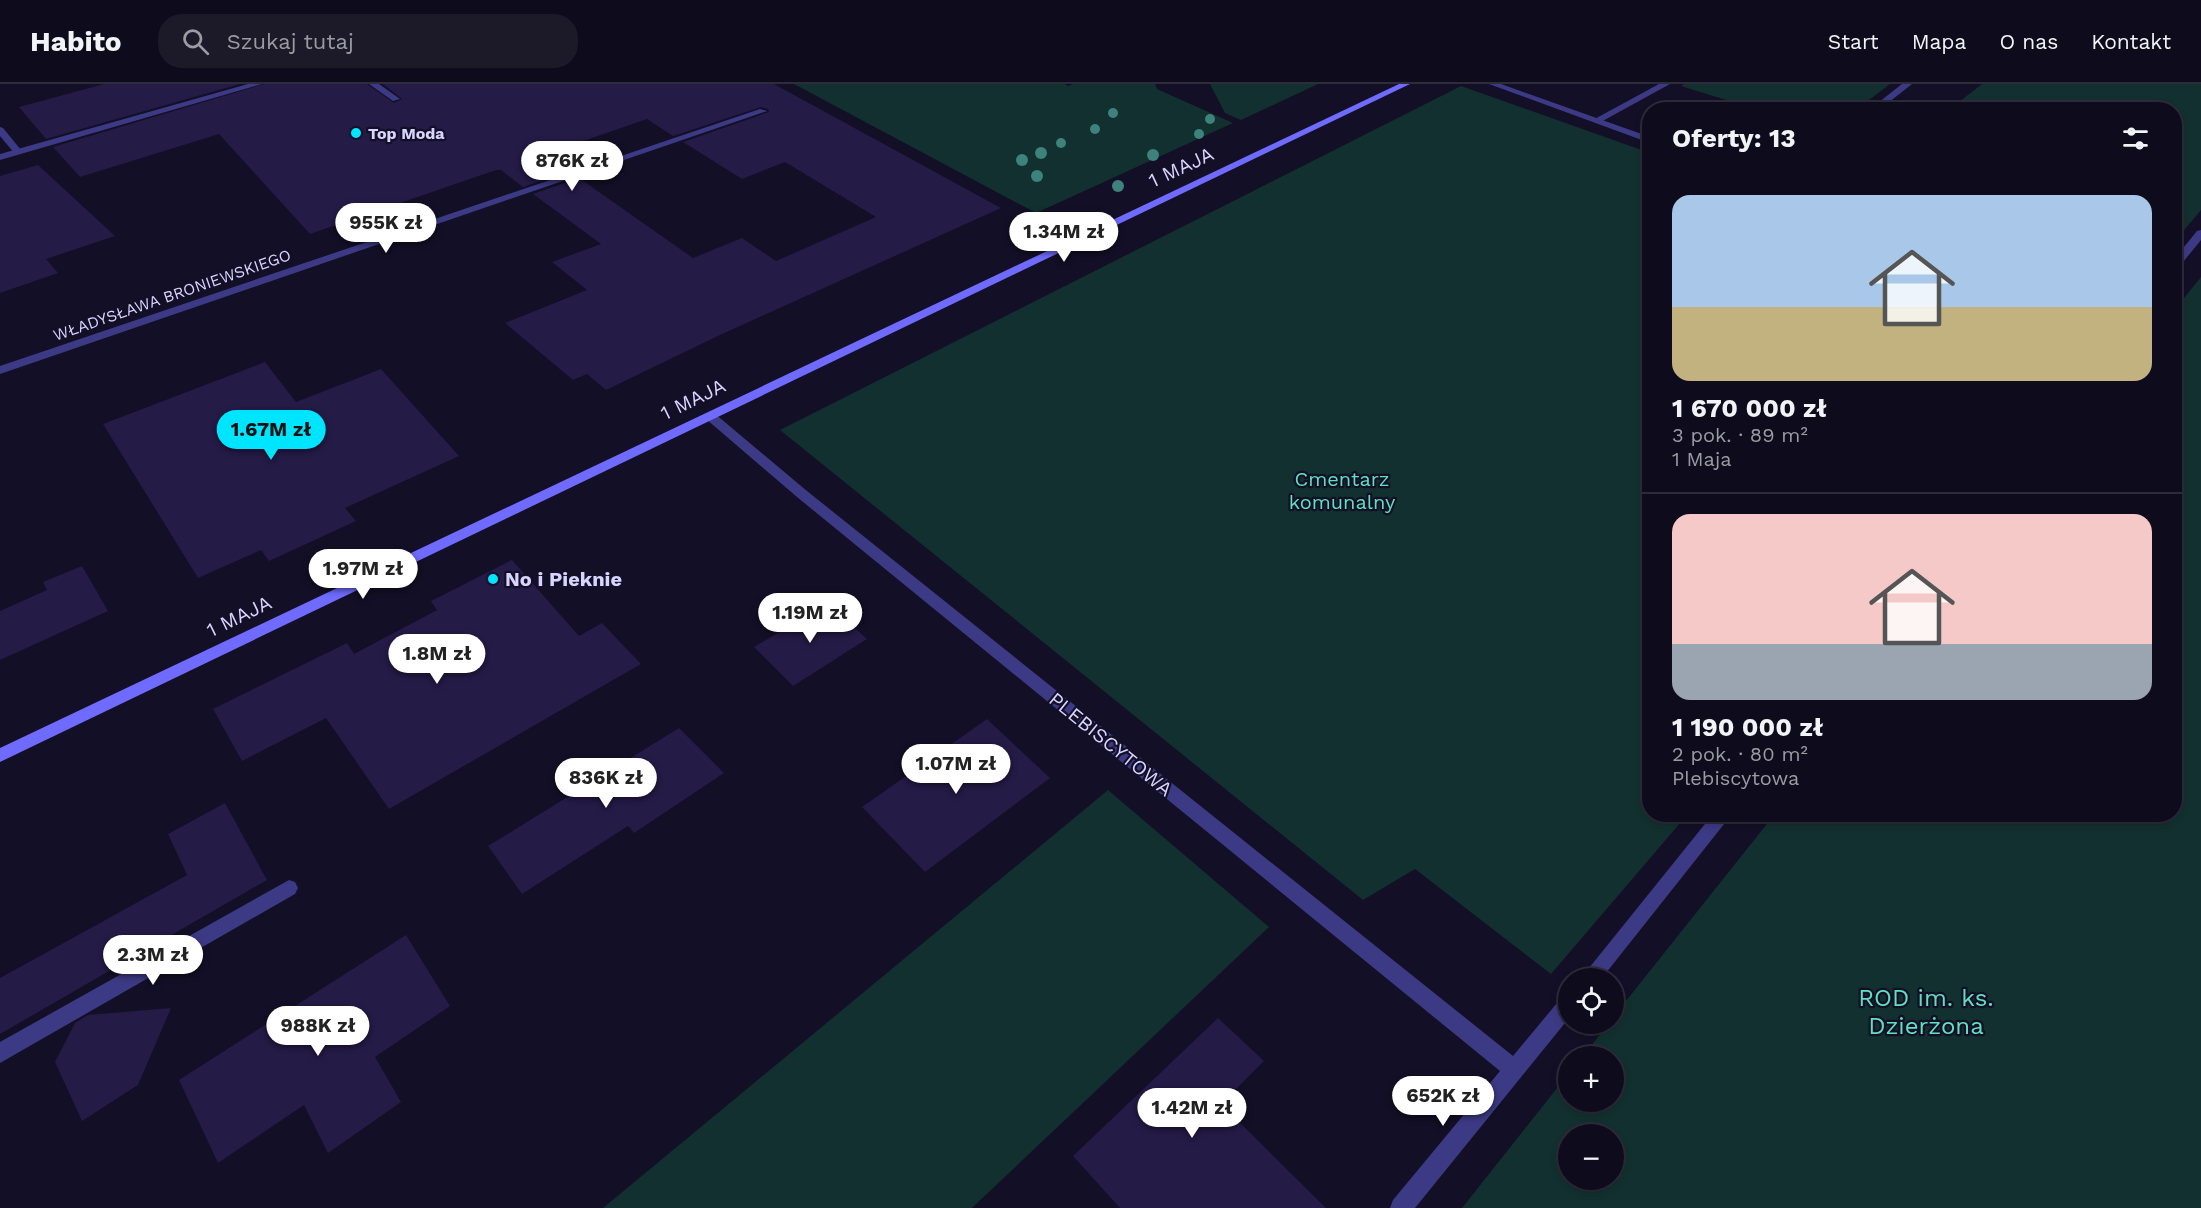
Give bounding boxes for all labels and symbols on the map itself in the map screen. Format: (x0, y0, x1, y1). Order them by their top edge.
place label: Top Moda (368, 124, 445, 143)
marker: Top Moda (349, 126, 363, 140)
pin: 876K zł (517, 141, 627, 192)
street label: 1 MAJA (1145, 142, 1217, 192)
pin: 955K zł (331, 203, 441, 254)
pin: 1.34M zł (1002, 212, 1126, 263)
street label: WŁADYSŁAWA BRONIEWSKIEGO (51, 245, 293, 345)
street label: 1 MAJA (657, 373, 729, 425)
pin: 1.67M zł (209, 410, 333, 461)
park label: Cmentarz komunalny (1289, 467, 1396, 514)
pin: 1.97M zł (301, 549, 425, 600)
place label: No i Pieknie (505, 567, 622, 591)
marker: No i Pieknie (486, 572, 500, 586)
street label: 1 MAJA (203, 590, 275, 642)
pin: 1.19M zł (748, 593, 872, 644)
pin: 1.8M zł (382, 634, 492, 685)
street label: PLEBISCYTOWA (1044, 687, 1178, 801)
pin: 1.07M zł (894, 744, 1018, 795)
pin: 836K zł (551, 758, 661, 809)
pin: 2.3M zł (98, 935, 208, 986)
park label: ROD im. ks. Dzierżona (1858, 984, 1994, 1040)
pin: 988K zł (263, 1006, 373, 1057)
pin: 652K zł (1388, 1076, 1498, 1127)
pin: 1.42M zł (1130, 1088, 1254, 1139)

